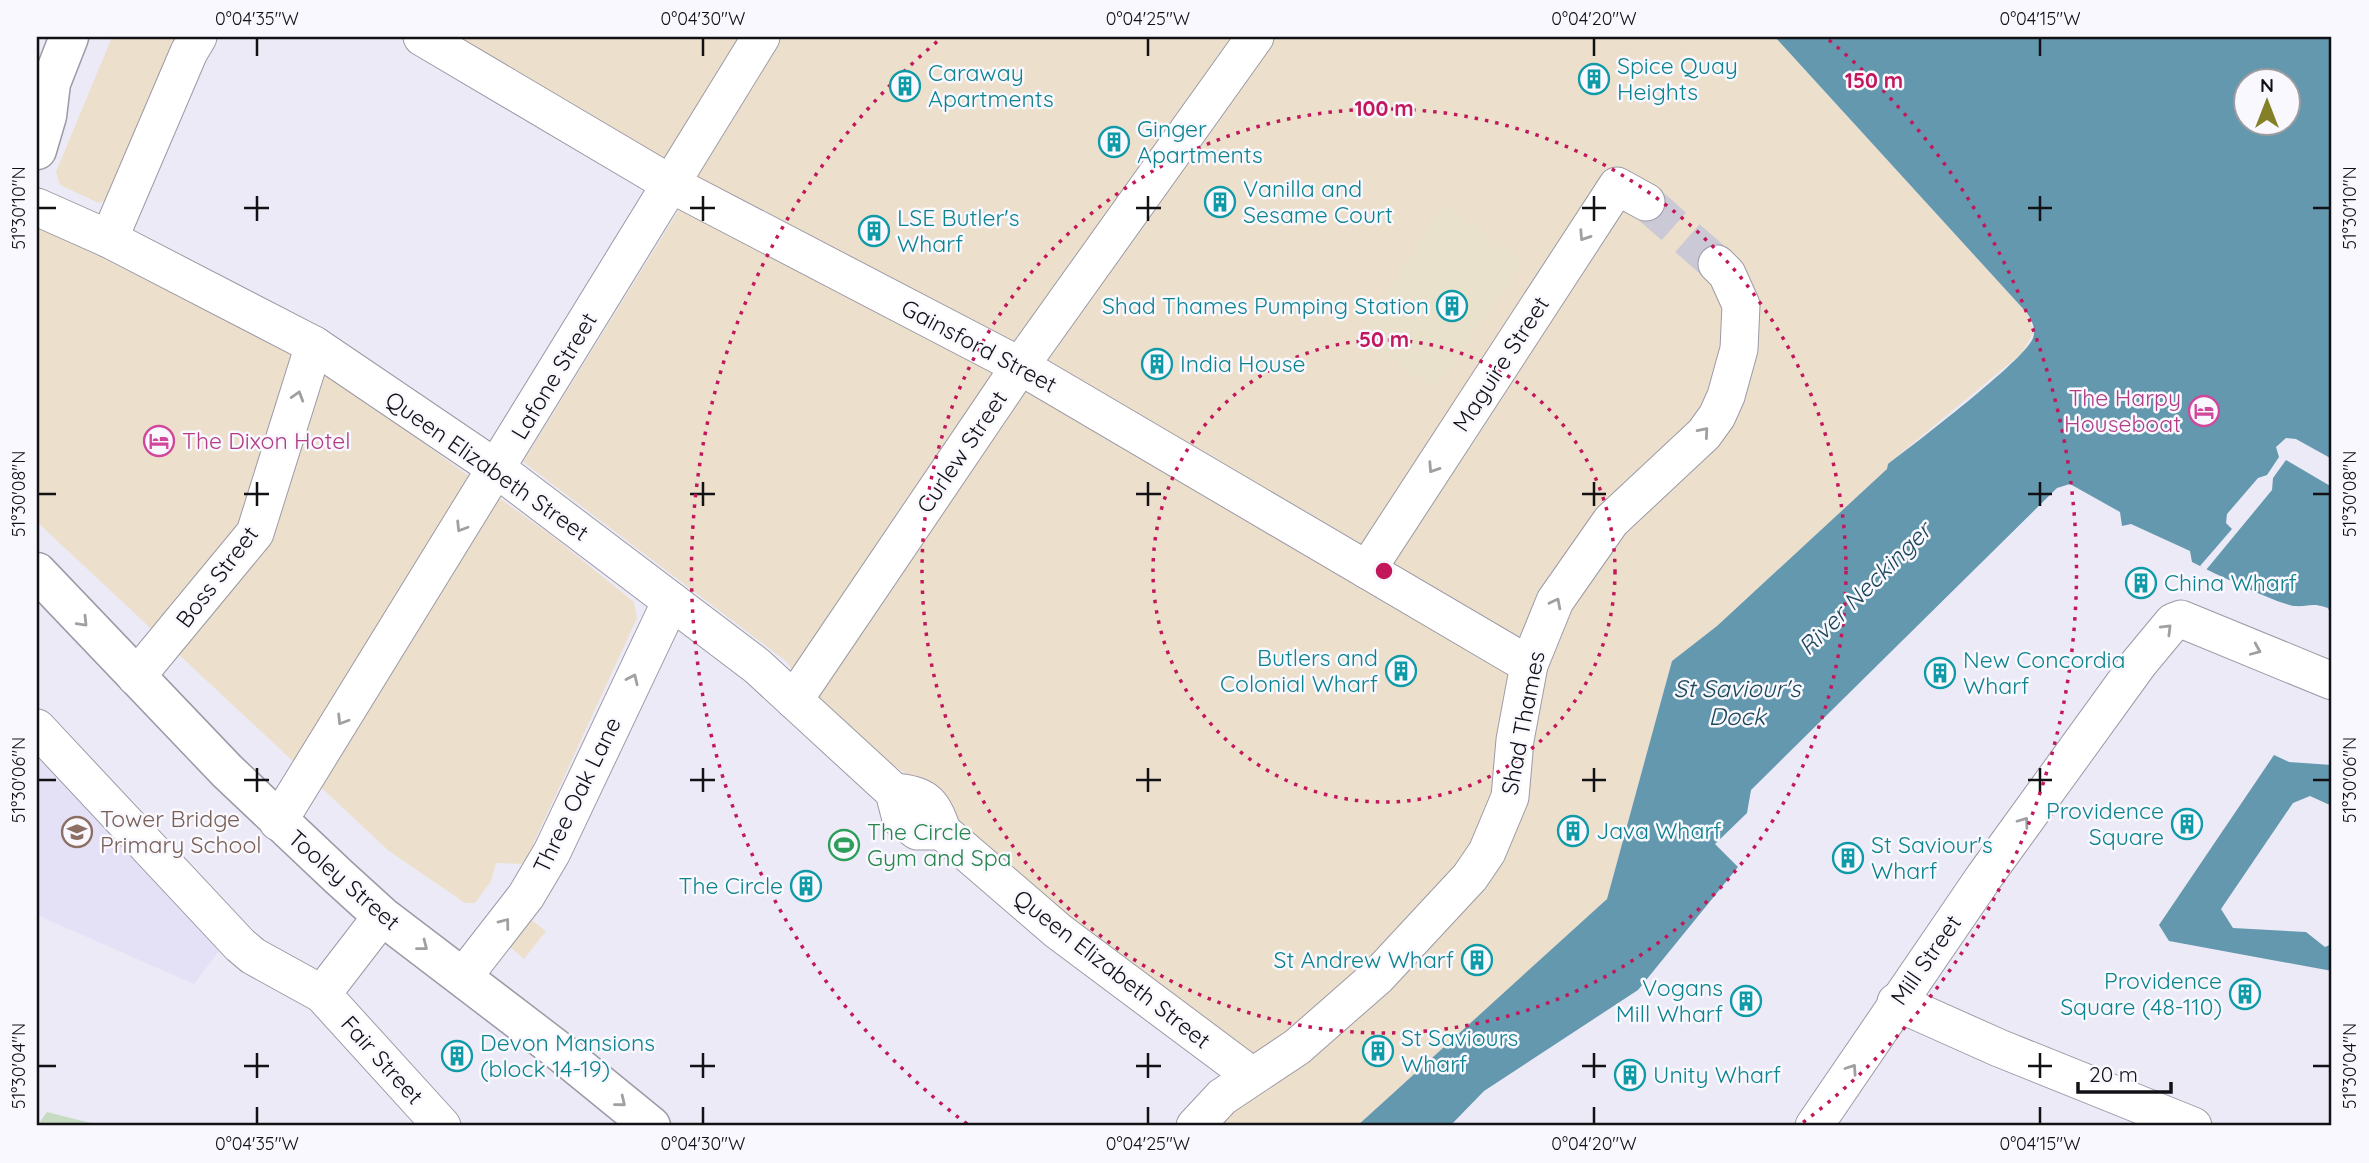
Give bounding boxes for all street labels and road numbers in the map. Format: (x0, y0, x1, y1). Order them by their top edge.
street label: Maguire Street (1446, 290, 1555, 437)
street label: Gainsford Street (897, 292, 1062, 399)
street label: Lafone Street (504, 307, 603, 444)
street label: Queen Elizabeth Street (380, 384, 595, 547)
street label: Curlew Street (910, 385, 1013, 518)
street label: Boss Street (169, 520, 264, 633)
street label: Shad Thames (1494, 649, 1551, 797)
street label: Three Oak Lane (526, 712, 627, 878)
street label: Tooley Street (282, 823, 406, 936)
street label: Queen Elizabeth Street (1008, 883, 1217, 1055)
street label: Mill Street (1884, 909, 1967, 1010)
street label: Fair Street (335, 1009, 430, 1110)

